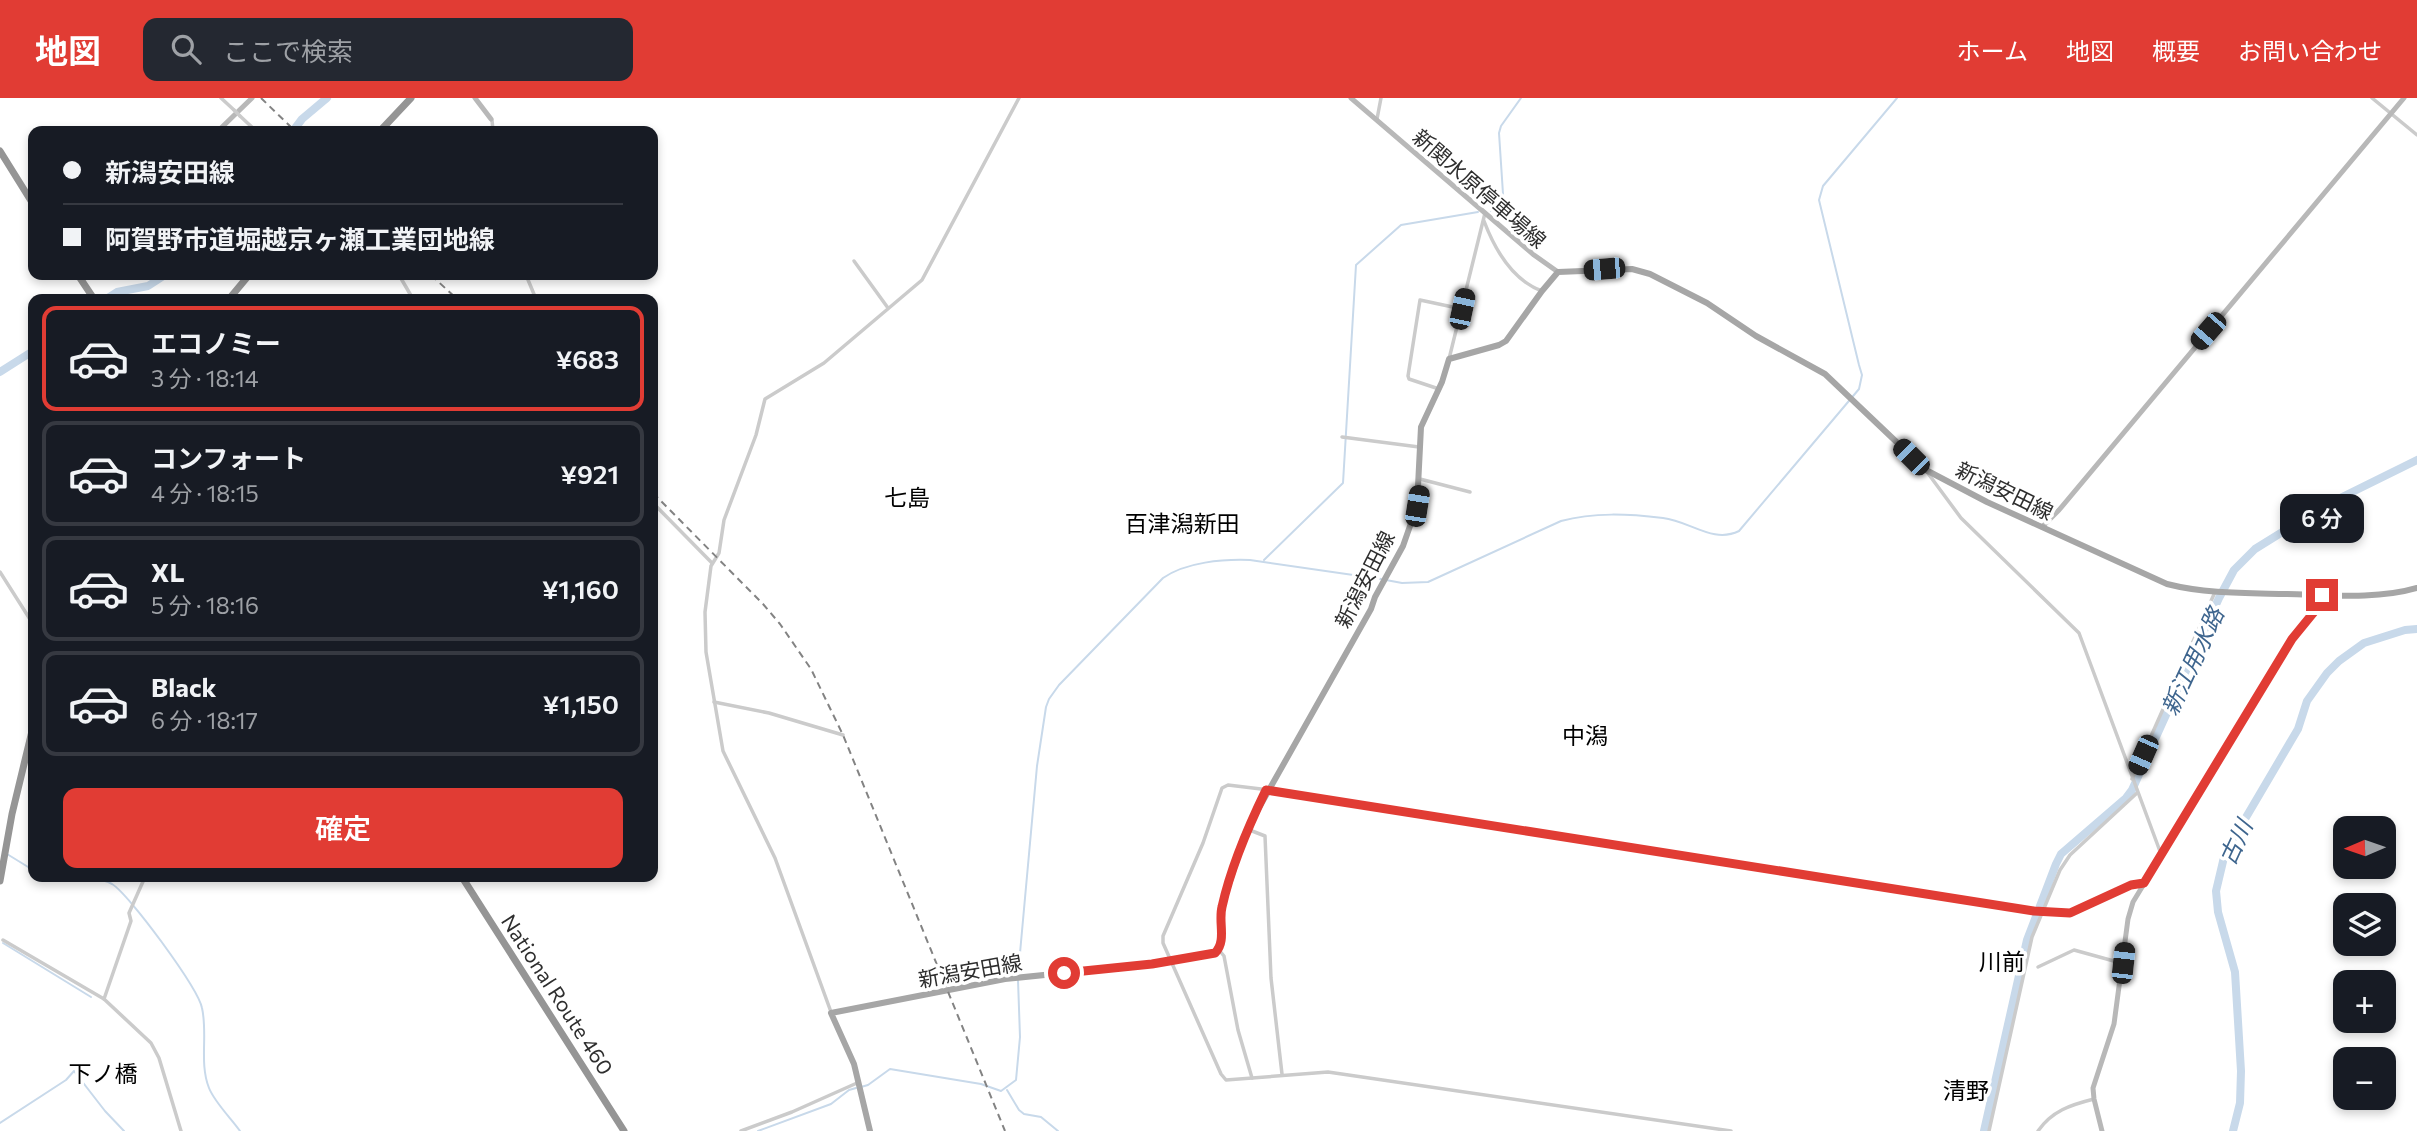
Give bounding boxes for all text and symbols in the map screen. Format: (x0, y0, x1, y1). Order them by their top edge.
search box (143, 18, 633, 81)
text: 地図 (35, 29, 101, 70)
icon: search (167, 30, 205, 68)
text: ここで検索 (223, 35, 353, 66)
text: ホーム (1957, 36, 2028, 65)
text: 地図 (2066, 36, 2114, 65)
text: 概要 (2152, 36, 2200, 65)
text: お問い合わせ (2238, 36, 2382, 65)
street label: 新関水原停車場線 (1408, 123, 1552, 253)
text: 新潟安田線 (105, 156, 235, 187)
text: 阿賀野市道堀越京ヶ瀬工業団地線 (105, 223, 495, 254)
car (1583, 257, 1626, 281)
car (1448, 286, 1477, 332)
car (2187, 308, 2230, 354)
icon: car (67, 327, 130, 390)
text: エコノミー (151, 327, 281, 358)
text: ¥683 (556, 343, 619, 374)
text: 3 分 · 18:14 (151, 364, 259, 392)
car (1889, 435, 1934, 479)
icon: car (67, 442, 130, 505)
text: コンフォート (151, 442, 306, 473)
street label: 新潟安田線 (1952, 456, 2058, 524)
text: ¥921 (561, 458, 619, 489)
text: 4 分 · 18:15 (151, 479, 259, 507)
district label: 七島 (884, 483, 930, 511)
car (1404, 484, 1431, 528)
callout: 6 分 (2280, 494, 2364, 542)
text: 6 分 (2301, 504, 2343, 532)
district label: 百津潟新田 (1125, 509, 1240, 537)
street label: 新潟安田線 (1329, 527, 1399, 631)
text: XL (151, 556, 185, 587)
icon: car (67, 557, 130, 620)
text: ¥1,160 (542, 573, 619, 604)
route end (2306, 579, 2338, 611)
text: 5 分 · 18:16 (151, 591, 259, 619)
water label: 新江用水路 (2155, 601, 2230, 719)
text: Black (151, 671, 217, 702)
icon: car (67, 672, 130, 735)
text: ¥1,150 (543, 688, 619, 719)
text: 6 分 · 18:17 (151, 706, 258, 734)
district label: 中潟 (1562, 721, 1608, 749)
car (2125, 732, 2162, 778)
button: 確定 (63, 788, 623, 868)
water label: 古川 (2213, 813, 2259, 869)
north arrow (2333, 816, 2396, 878)
map controls (2333, 816, 2396, 1110)
button: layers (2333, 893, 2396, 956)
street label: National Route 460 (497, 909, 619, 1079)
car (2111, 941, 2136, 985)
district label: 川前 (1979, 947, 2025, 975)
street label: 新潟安田線 (916, 949, 1024, 991)
route start (1048, 957, 1080, 989)
button: + (2333, 970, 2396, 1033)
button: − (2333, 1047, 2396, 1110)
district label: 下ノ橋 (69, 1059, 138, 1087)
district label: 清野 (1943, 1076, 1989, 1104)

